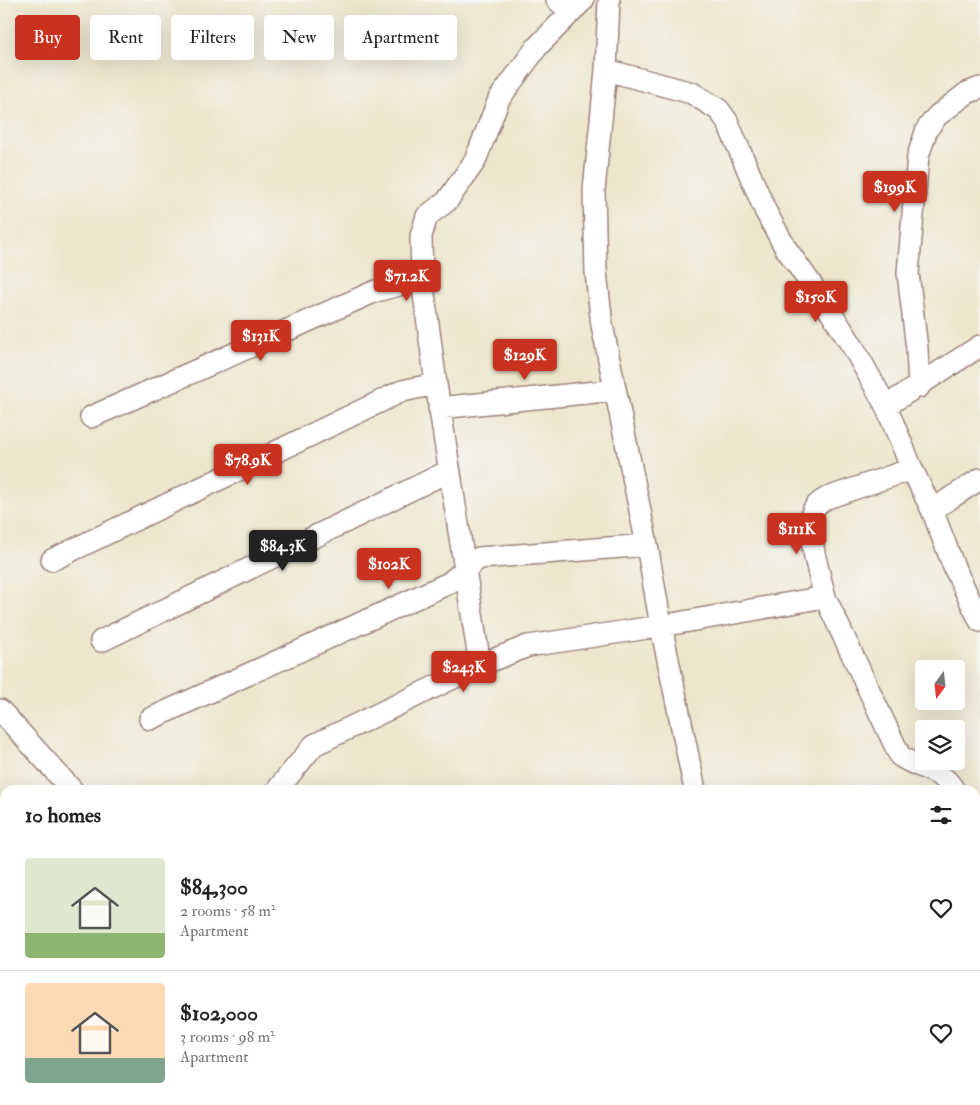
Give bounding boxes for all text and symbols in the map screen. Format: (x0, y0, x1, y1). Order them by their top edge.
chip: Buy (15, 15, 80, 60)
chip: Rent (90, 15, 161, 60)
chip: Filters (171, 15, 254, 60)
chip: New (264, 15, 334, 60)
chip: Apartment (344, 15, 457, 60)
pin: $199K (860, 170, 930, 213)
text: $199K (874, 177, 916, 197)
pin: $71.2K (366, 260, 448, 302)
text: $71.2K (385, 266, 429, 286)
pin: $150K (781, 280, 851, 323)
text: $150K (796, 287, 837, 307)
pin: $131K (226, 320, 296, 362)
text: $131K (242, 326, 280, 346)
pin: $129K (490, 338, 560, 381)
text: $129K (504, 345, 546, 365)
pin: $78.9K (207, 444, 289, 486)
text: $78.9K (225, 450, 271, 470)
pin: $111K (762, 512, 832, 555)
text: $111K (778, 519, 816, 539)
pin: $84.3K (242, 530, 324, 572)
text: $84.3K (260, 536, 306, 556)
pin: $102K (354, 548, 424, 590)
text: $102K (368, 554, 410, 574)
pin: $243K (429, 650, 499, 693)
text: $243K (442, 657, 486, 677)
north arrow (915, 660, 965, 710)
map controls (915, 660, 965, 770)
button: layers (915, 720, 965, 770)
icon: filters (927, 801, 955, 829)
text: 10 homes (25, 802, 101, 829)
text: $84,300 (180, 874, 248, 901)
icon: home (65, 878, 125, 938)
icon: heart (927, 894, 955, 922)
text: 2 rooms · 58 m² (180, 901, 275, 921)
text: Apartment (180, 921, 248, 941)
text: $102,000 (180, 1000, 258, 1027)
icon: home (65, 1003, 125, 1063)
icon: heart (927, 1019, 955, 1047)
text: 3 rooms · 98 m² (180, 1027, 275, 1047)
text: Apartment (180, 1047, 248, 1067)

